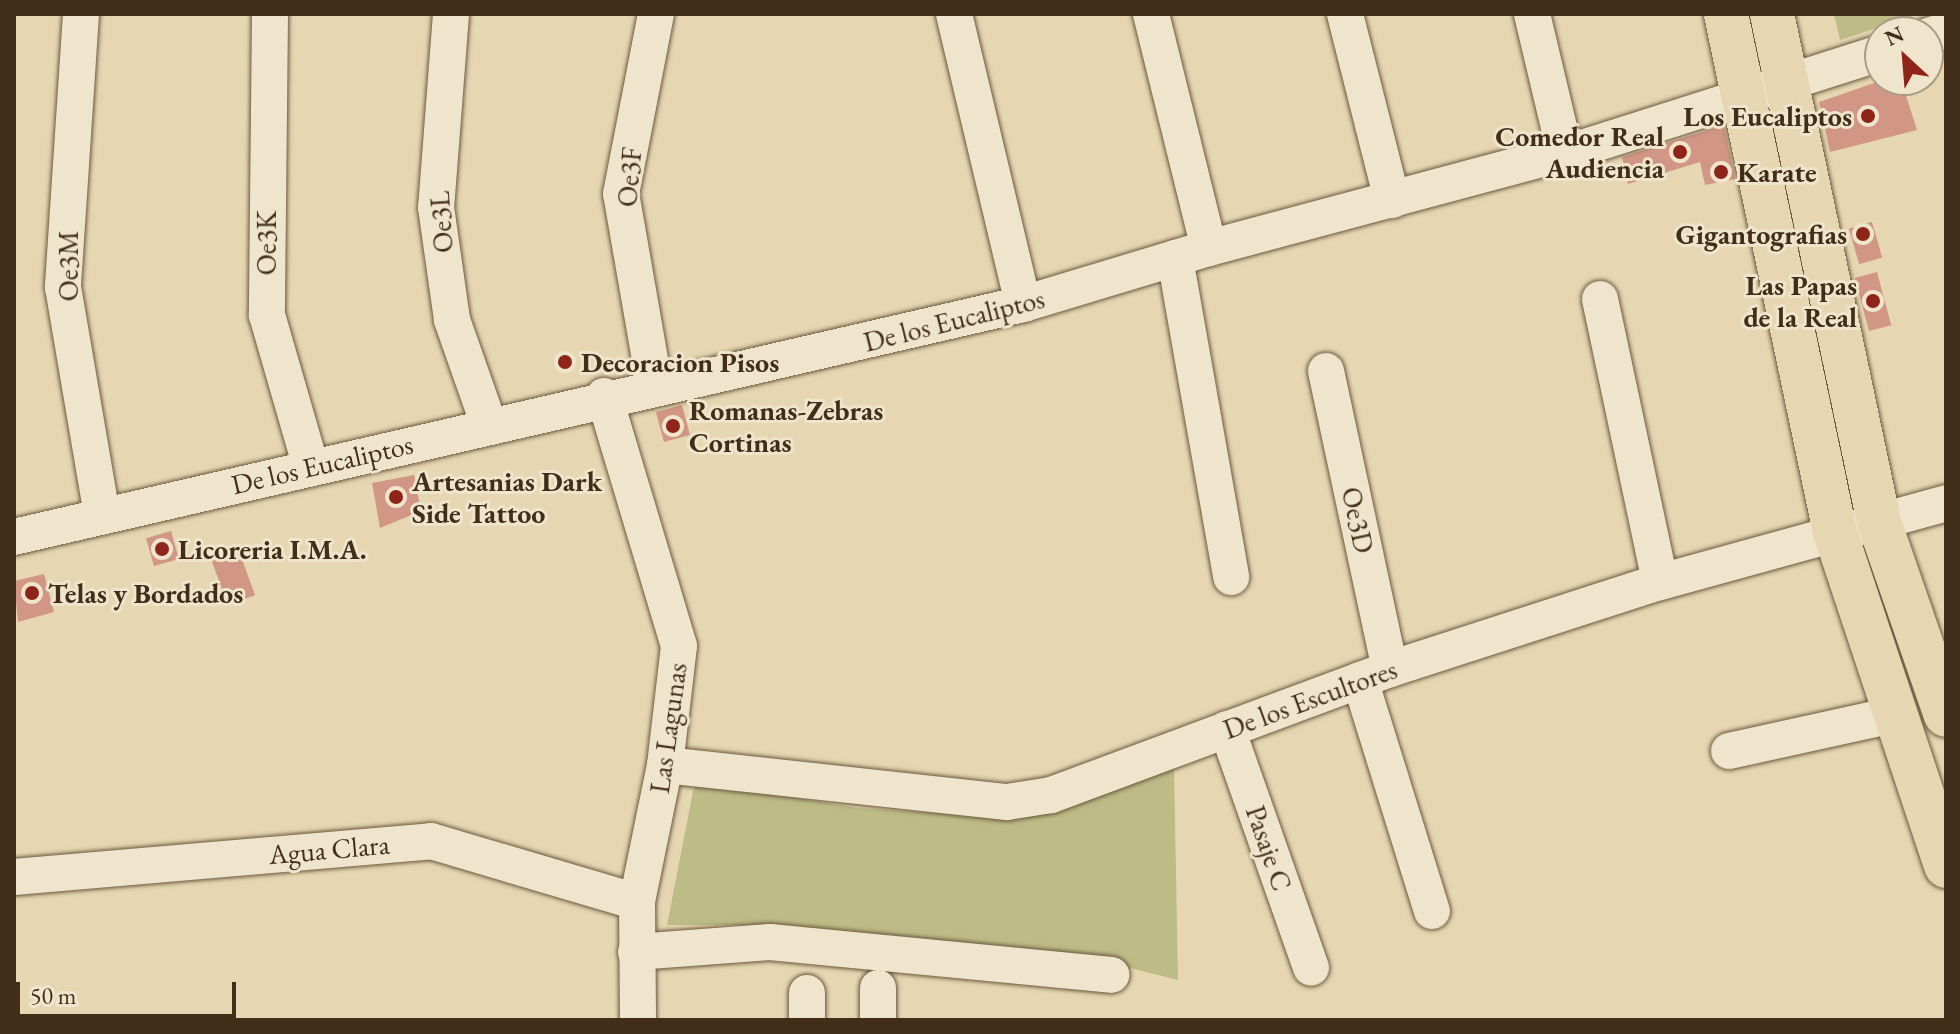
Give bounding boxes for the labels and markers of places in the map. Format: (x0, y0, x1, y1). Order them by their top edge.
place label: Los Eucaliptos (1683, 99, 1852, 133)
marker: Los Eucaliptos (1859, 107, 1877, 125)
place label: Comedor Real Audiencia (1495, 119, 1664, 185)
marker: Comedor Real Audiencia (1671, 143, 1689, 161)
place label: Karate (1737, 155, 1817, 189)
marker: Karate (1712, 163, 1730, 181)
place label: Gigantografias (1676, 217, 1847, 251)
marker: Gigantografias (1854, 225, 1872, 243)
place label: Las Papas de la Real (1744, 268, 1857, 334)
marker: Las Papas de la Real (1864, 292, 1882, 310)
place label: Decoracion Pisos (581, 345, 779, 379)
marker: Decoracion Pisos (556, 353, 574, 371)
place label: Romanas-Zebras Cortinas (689, 393, 883, 459)
marker: Romanas-Zebras Cortinas (664, 417, 682, 435)
place label: Artesanias Dark Side Tattoo (412, 464, 602, 530)
marker: Artesanias Dark Side Tattoo (387, 488, 405, 506)
place label: Licoreria I.M.A. (178, 532, 367, 566)
marker: Licoreria I.M.A. (153, 540, 171, 558)
place label: Telas y Bordados (48, 576, 243, 610)
marker: Telas y Bordados (23, 584, 41, 602)

